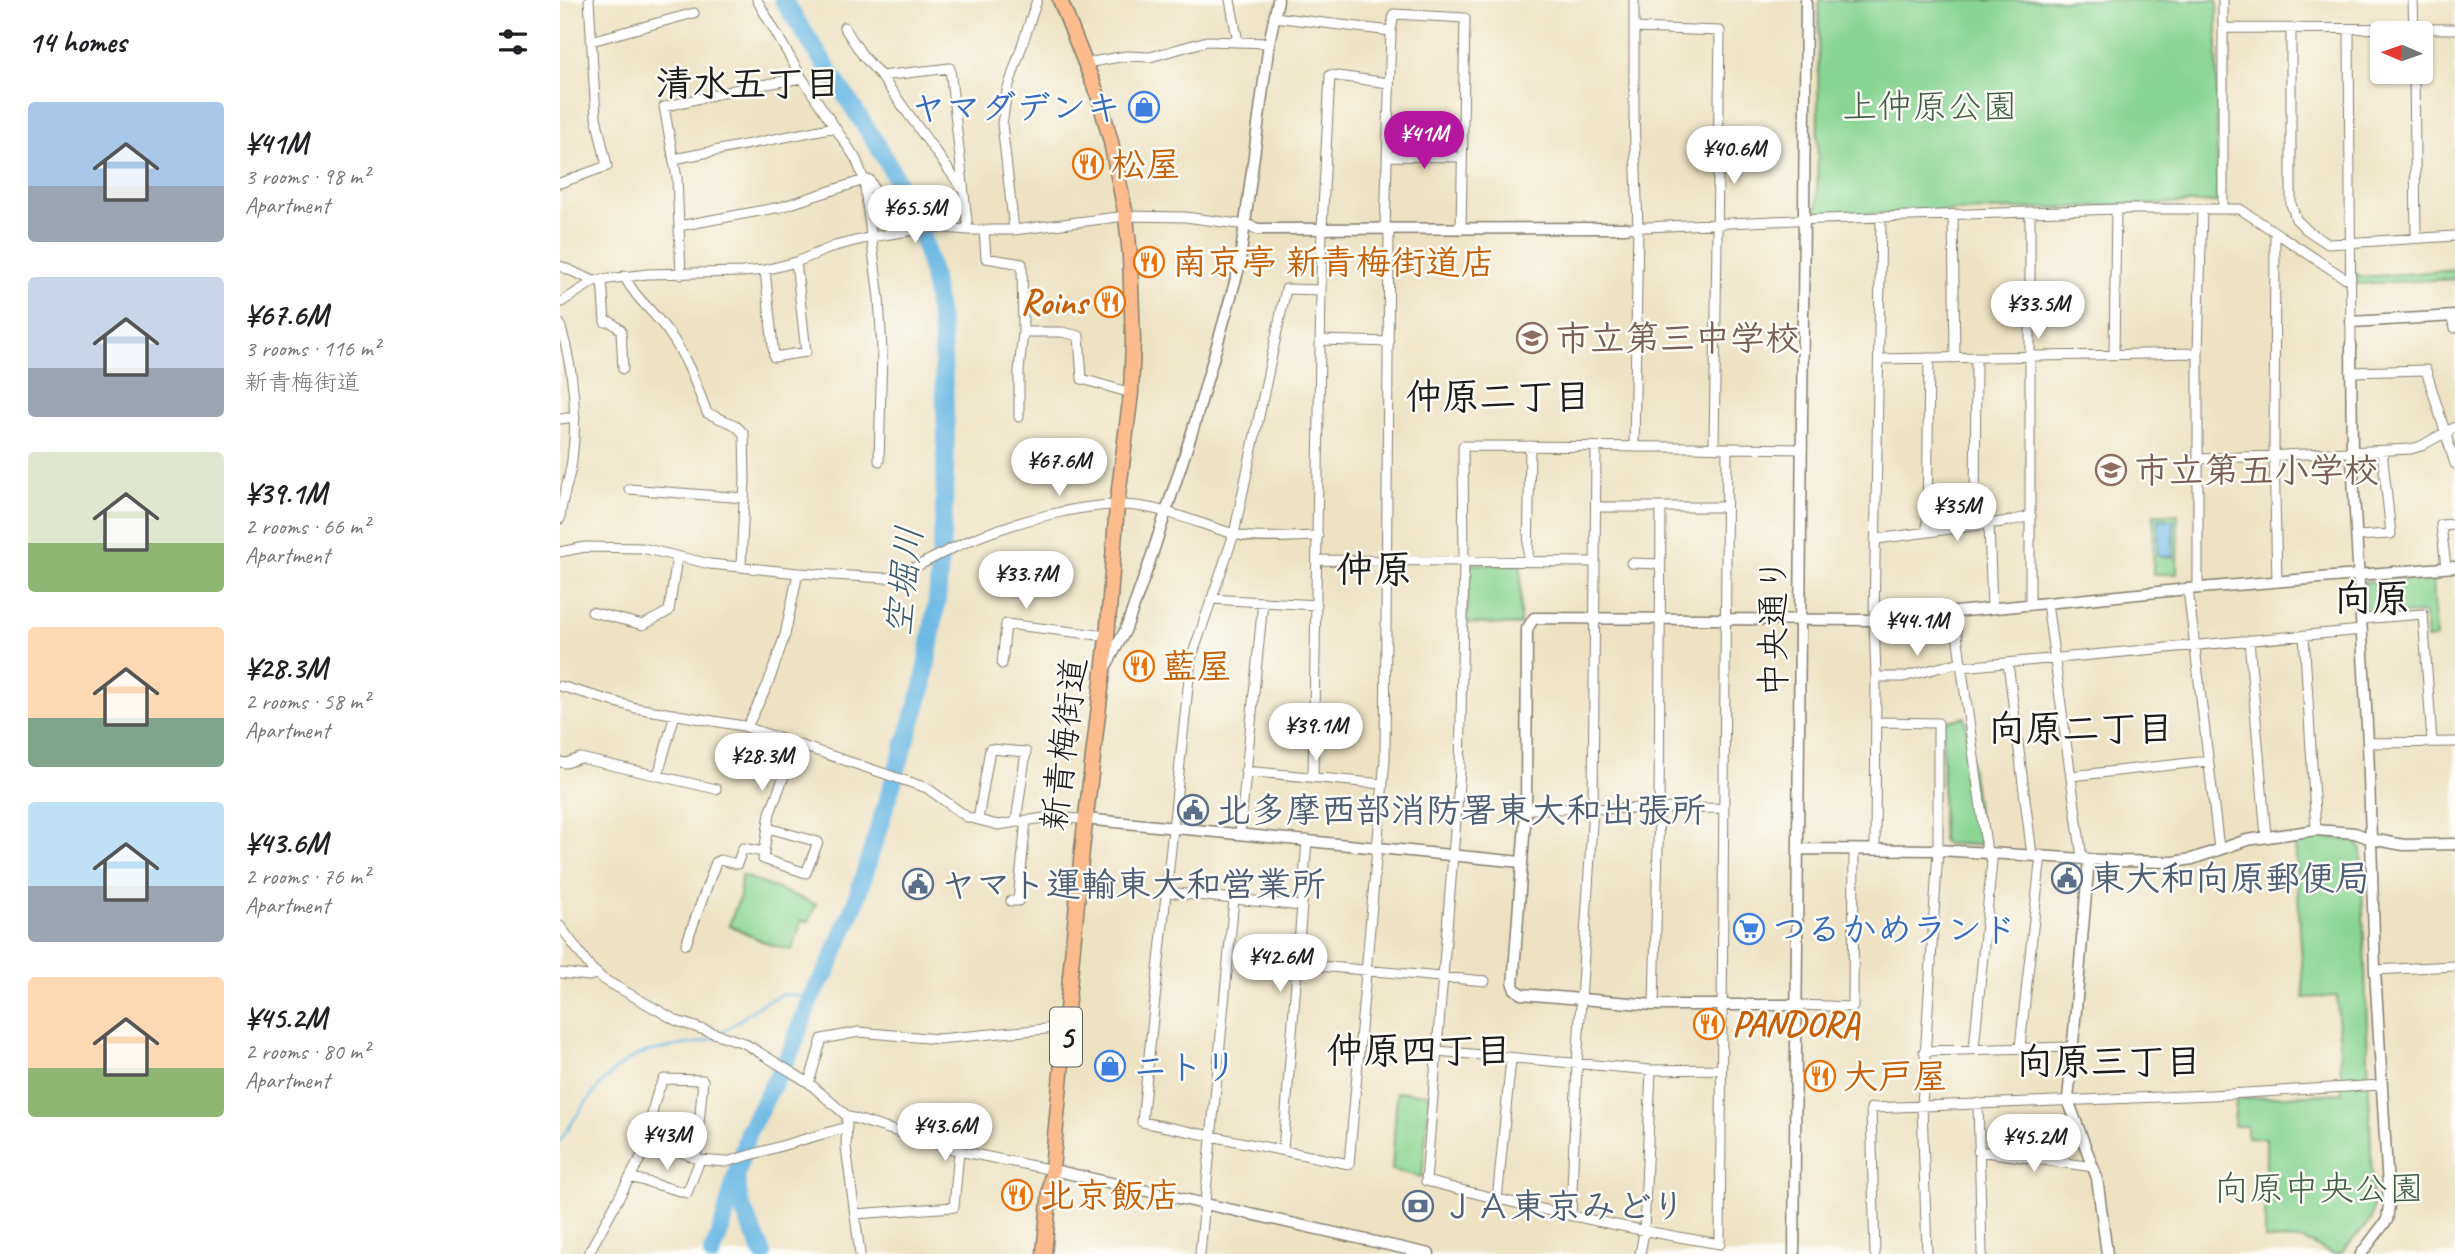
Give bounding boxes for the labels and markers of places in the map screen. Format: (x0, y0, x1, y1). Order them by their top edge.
place label: ヤマダデンキ (911, 85, 1121, 130)
shop icon: ヤマダデンキ (1127, 90, 1161, 124)
pin: ¥41M (1383, 111, 1465, 171)
pin: ¥40.6M (1677, 127, 1791, 186)
place label: 松屋 (1111, 142, 1181, 187)
restaurant icon: 松屋 (1071, 147, 1105, 181)
pin: ¥65.5M (858, 186, 972, 245)
place label: 南京亭 新青梅街道店 (1172, 240, 1495, 285)
restaurant icon: 南京亭 新青梅街道店 (1132, 245, 1166, 279)
place label: Roins (1020, 280, 1091, 325)
pin: ¥33.5M (1981, 282, 2095, 341)
restaurant icon: Roins (1093, 285, 1127, 319)
place label: 市立第三中学校 (1555, 316, 1800, 361)
school or university icon: 市立第三中学校 (1515, 321, 1549, 355)
pin: ¥67.6M (1002, 438, 1116, 498)
place label: 市立第五小学校 (2134, 448, 2379, 493)
school or university icon: 市立第五小学校 (2094, 453, 2128, 487)
pin: ¥35M (1916, 484, 1998, 543)
pin: ¥33.7M (969, 552, 1083, 611)
pin: ¥44.1M (1860, 598, 1974, 658)
place label: 藍屋 (1162, 644, 1232, 689)
restaurant icon: 藍屋 (1122, 649, 1156, 683)
pin: ¥39.1M (1259, 704, 1373, 763)
pin: ¥28.3M (705, 734, 819, 793)
place label: 北多摩西部消防署東大和出張所 (1216, 788, 1706, 833)
public building icon: 北多摩西部消防署東大和出張所 (1176, 793, 1210, 827)
place label: 東大和向原郵便局 (2090, 856, 2370, 901)
public building icon: 東大和向原郵便局 (2050, 861, 2084, 895)
place label: ヤマト運輸東大和営業所 (941, 862, 1326, 907)
public building icon: ヤマト運輸東大和営業所 (901, 867, 935, 901)
place label: つるかめランド (1772, 907, 2017, 952)
supermarket icon: つるかめランド (1732, 912, 1766, 946)
pin: ¥42.6M (1223, 934, 1337, 994)
place label: PANDORA (1732, 1002, 1861, 1047)
restaurant icon: PANDORA (1692, 1007, 1726, 1041)
place label: ニトリ (1133, 1044, 1238, 1089)
shop icon: ニトリ (1093, 1049, 1127, 1083)
place label: 大戸屋 (1843, 1054, 1948, 1099)
restaurant icon: 大戸屋 (1803, 1059, 1837, 1093)
pin: ¥43.6M (888, 1104, 1002, 1163)
pin: ¥43M (626, 1112, 708, 1172)
pin: ¥45.2M (1977, 1114, 2091, 1174)
place label: 北京飯店 (1040, 1173, 1180, 1218)
restaurant icon: 北京飯店 (1000, 1178, 1034, 1212)
place label: ＪＡ東京みどり (1441, 1184, 1686, 1229)
bank icon: ＪＡ東京みどり (1401, 1189, 1435, 1223)

